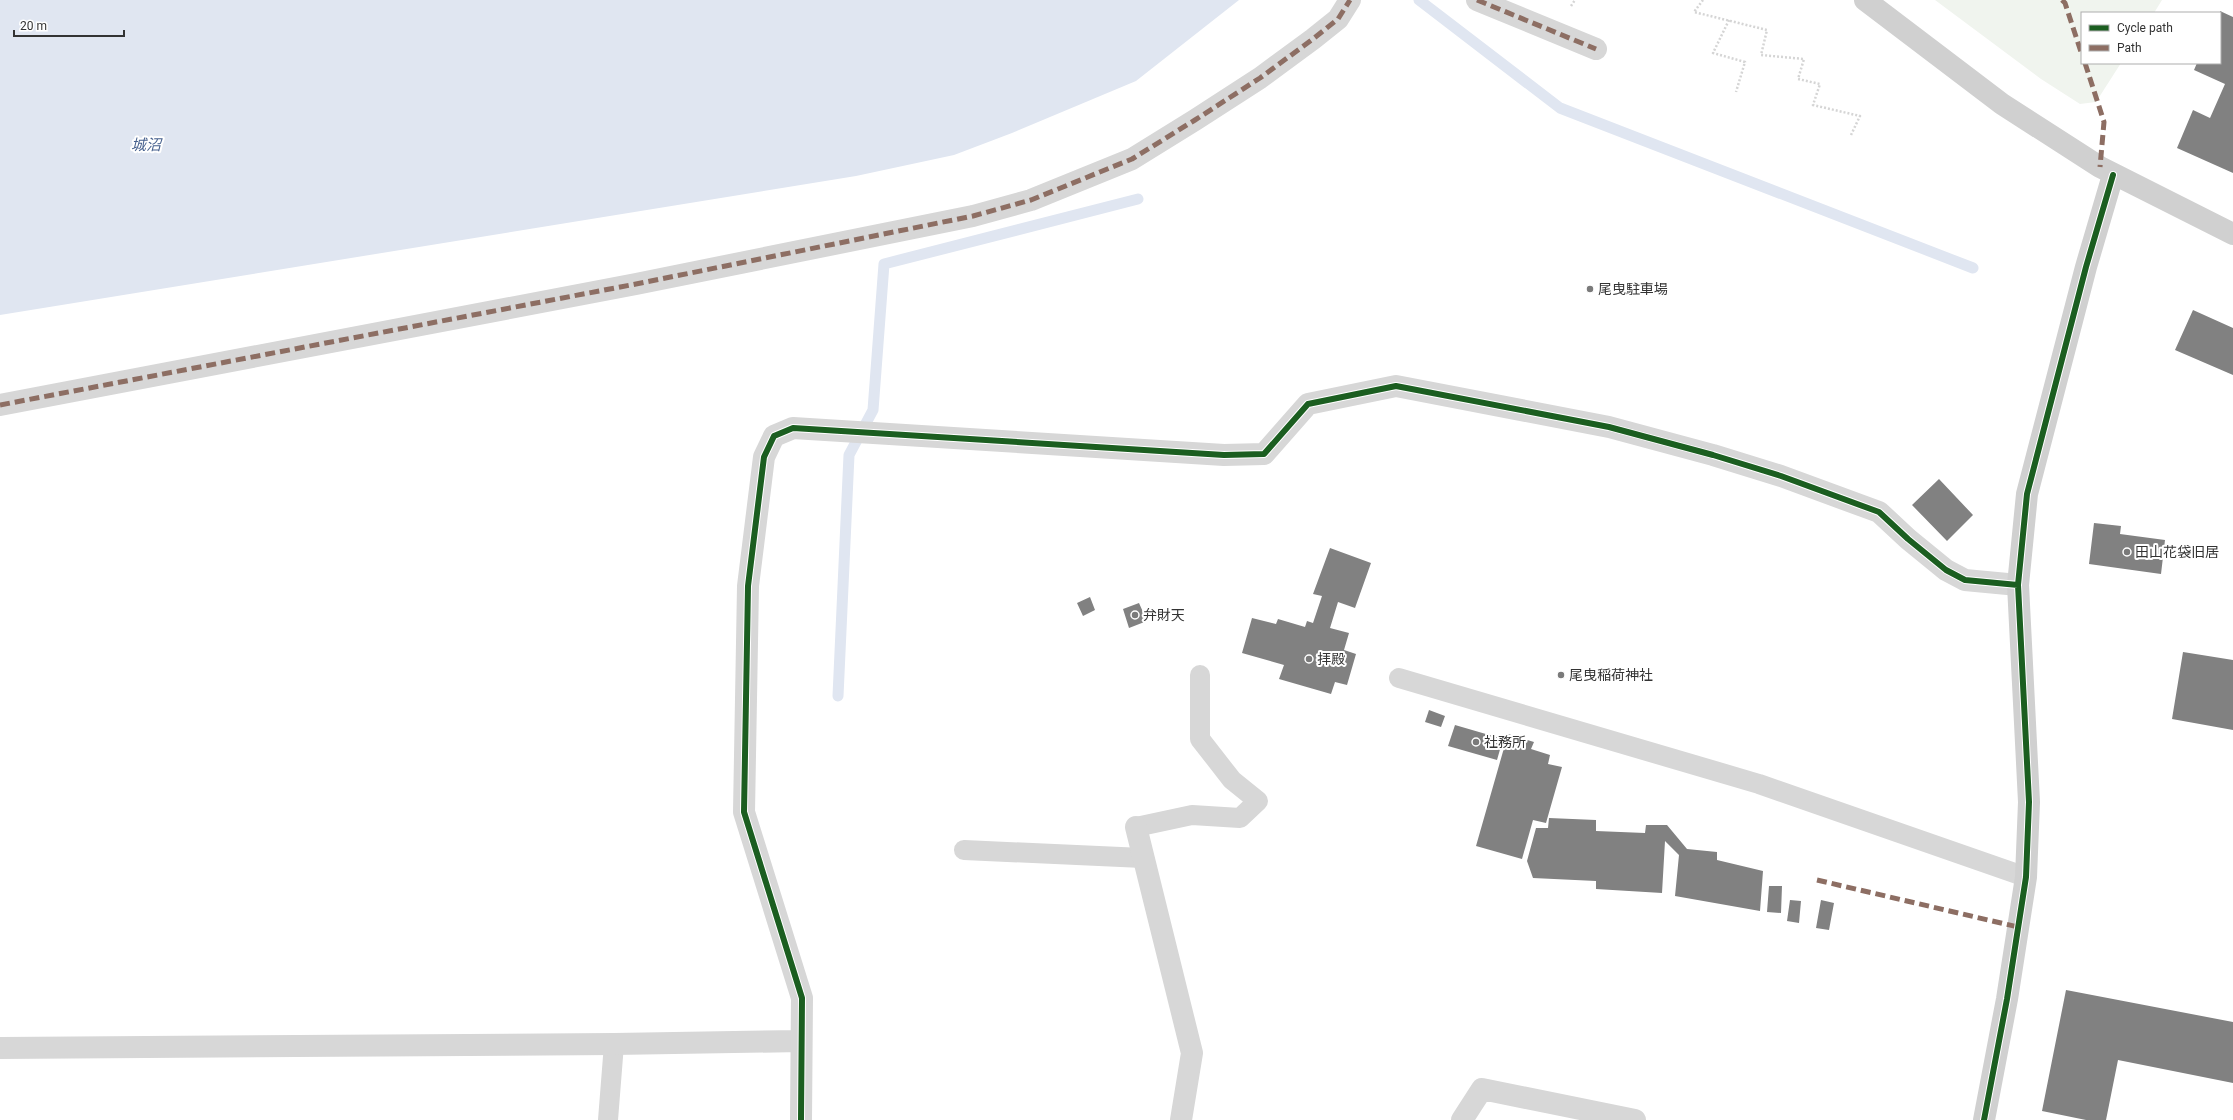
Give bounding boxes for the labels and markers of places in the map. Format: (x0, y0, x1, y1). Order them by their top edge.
place label: 尾曳駐車場 (1598, 281, 1668, 297)
marker: 尾曳駐車場 (1585, 284, 1595, 294)
place label: 田山花袋旧居 (2135, 544, 2219, 560)
marker: 田山花袋旧居 (2122, 547, 2132, 557)
place label: 弁財天 (1143, 607, 1185, 623)
marker: 弁財天 (1130, 610, 1140, 620)
place label: 拝殿 (1317, 651, 1345, 667)
marker: 拝殿 (1304, 654, 1314, 664)
place label: 尾曳稲荷神社 (1569, 667, 1653, 683)
marker: 尾曳稲荷神社 (1556, 670, 1566, 680)
place label: 社務所 (1484, 734, 1526, 750)
marker: 社務所 (1471, 737, 1481, 747)

